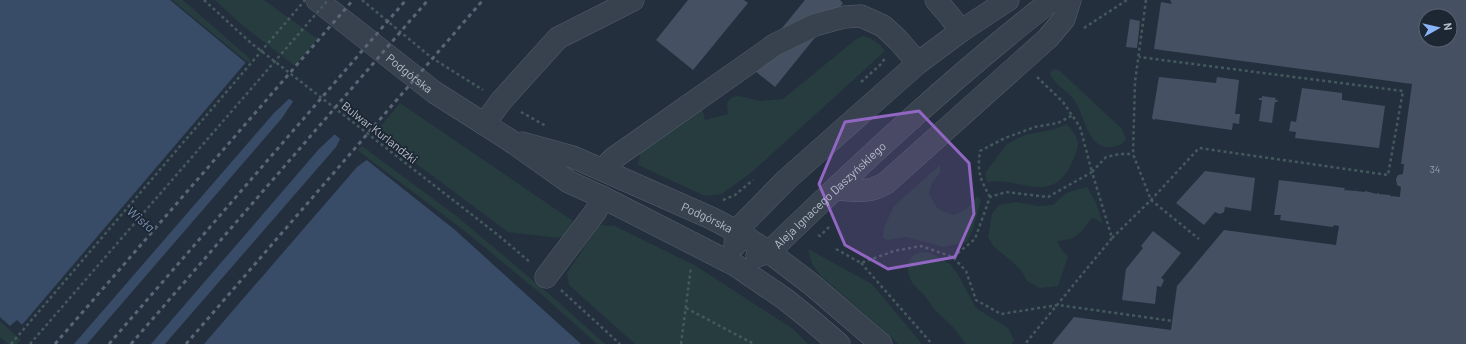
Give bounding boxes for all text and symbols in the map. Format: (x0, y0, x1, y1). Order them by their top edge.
north arrow (1418, 8, 1458, 48)
text: N (1441, 22, 1455, 31)
street label: Podgórska (384, 50, 436, 95)
street label: Bulwar Kurlandzki (339, 98, 421, 166)
street label: Aleja Ignacego Daszyńskiego (771, 138, 888, 251)
house number: 34 (1430, 163, 1440, 175)
street label: Podgórska (680, 199, 735, 235)
water label: Wisła (124, 203, 158, 235)

